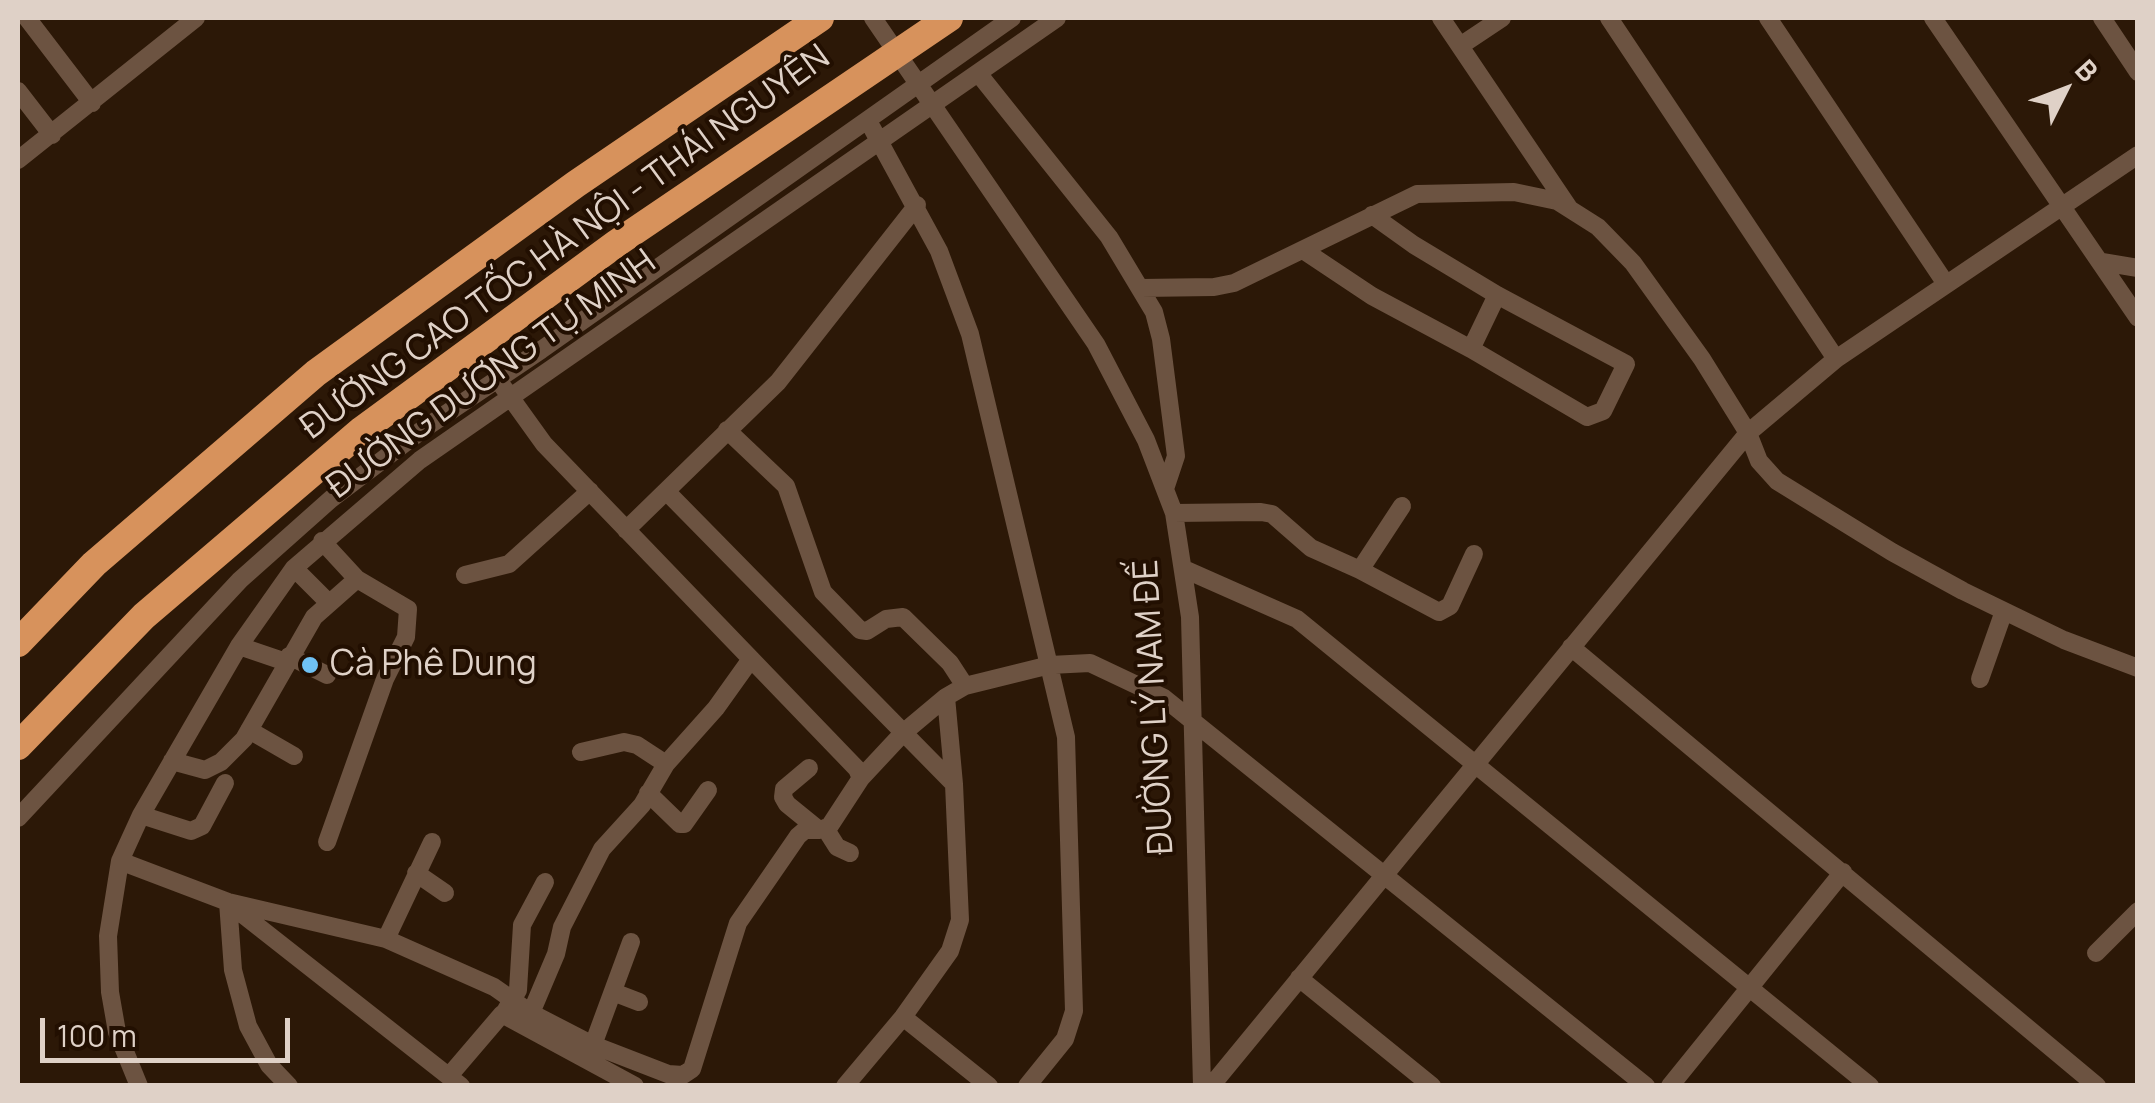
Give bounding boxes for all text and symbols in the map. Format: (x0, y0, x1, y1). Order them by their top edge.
street label: ĐƯỜNG CAO TỐC HÀ NỘI - THÁI NGUYÊN (293, 37, 839, 449)
north arrow (2015, 40, 2115, 140)
text: B (2067, 51, 2107, 89)
street label: ĐƯỜNG DƯƠNG TỰ MINH (320, 242, 664, 508)
street label: ĐƯỜNG LÝ NAM ĐẾ (1126, 558, 1184, 856)
place label: Cà Phê Dung (330, 644, 537, 686)
marker: Cà Phê Dung (299, 654, 321, 676)
scale bar (45, 998, 295, 1060)
text: 100 m (57, 1015, 137, 1056)

